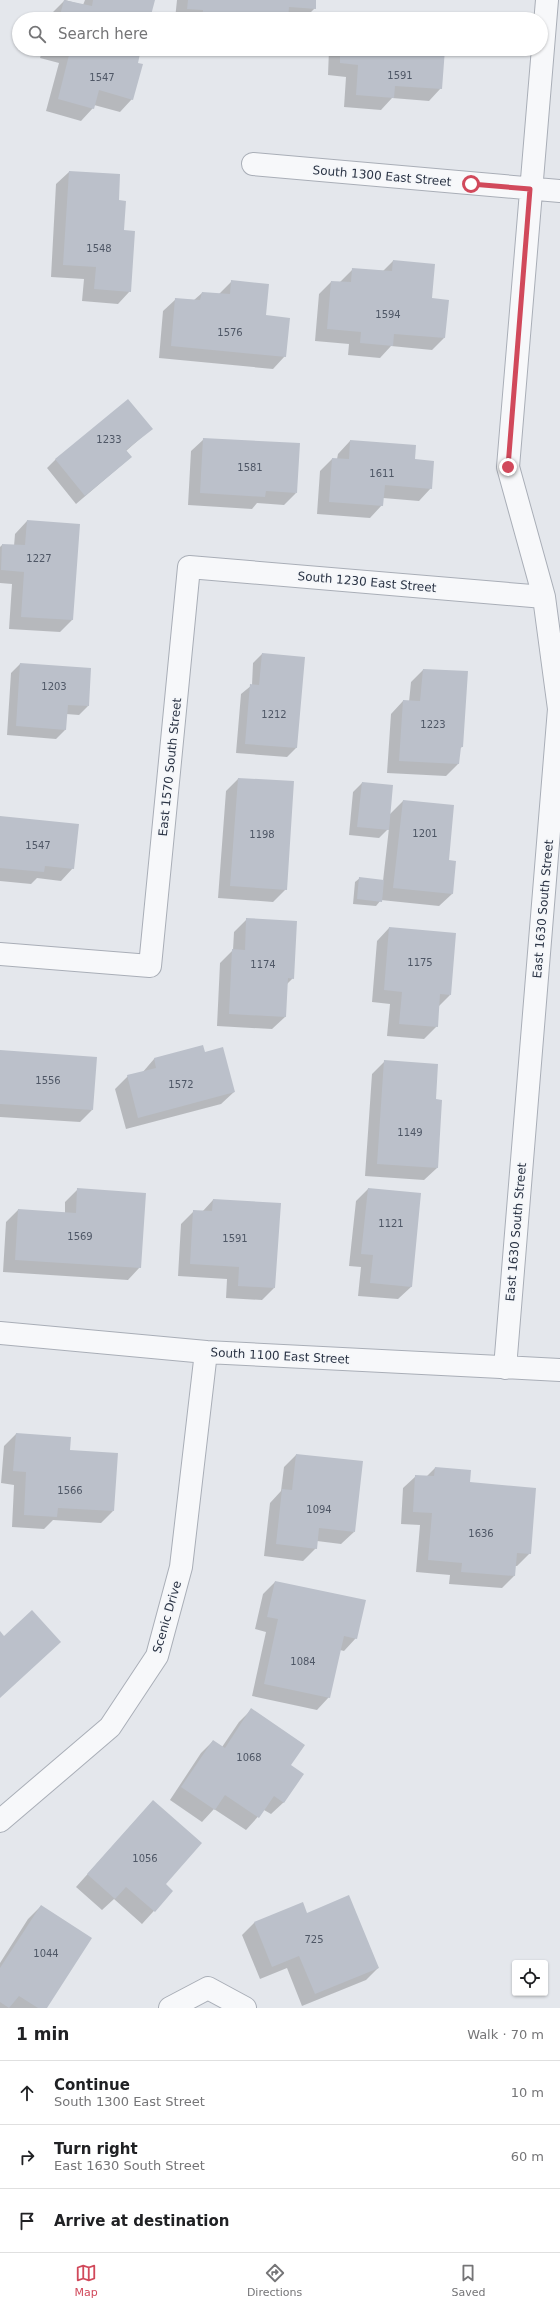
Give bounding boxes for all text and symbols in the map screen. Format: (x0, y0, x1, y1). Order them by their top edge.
search box (12, 12, 548, 56)
icon: search (26, 23, 48, 45)
text: Search here (58, 25, 148, 43)
house number: 1591 (387, 70, 413, 81)
house number: 1547 (89, 72, 115, 83)
street label: South 1300 East Street (312, 163, 452, 189)
route start (462, 175, 480, 193)
house number: 1548 (86, 243, 112, 254)
house number: 1594 (375, 309, 401, 320)
house number: 1576 (217, 327, 243, 338)
house number: 1233 (96, 434, 122, 445)
route end (499, 458, 517, 476)
house number: 1581 (237, 462, 263, 473)
house number: 1611 (369, 468, 395, 479)
house number: 1227 (26, 553, 52, 564)
street label: South 1230 East Street (297, 569, 437, 595)
house number: 1203 (41, 681, 67, 692)
street label: East 1570 South Street (156, 697, 184, 837)
house number: 1212 (261, 709, 287, 720)
house number: 1223 (420, 719, 446, 730)
house number: 1201 (412, 828, 438, 839)
house number: 1198 (249, 829, 275, 840)
street label: East 1630 South Street (530, 839, 556, 979)
house number: 1547 (25, 840, 51, 851)
house number: 1175 (407, 957, 433, 968)
house number: 1174 (250, 959, 276, 970)
house number: 1556 (35, 1075, 61, 1086)
house number: 1572 (168, 1079, 194, 1090)
house number: 1149 (397, 1127, 423, 1138)
street label: East 1630 South Street (503, 1162, 529, 1302)
house number: 1121 (378, 1218, 404, 1229)
house number: 1569 (67, 1231, 93, 1242)
house number: 1591 (222, 1233, 248, 1244)
street label: South 1100 East Street (210, 1345, 350, 1367)
house number: 1566 (57, 1485, 83, 1496)
house number: 1094 (306, 1504, 332, 1515)
house number: 1636 (468, 1528, 494, 1539)
street label: Scenic Drive (150, 1579, 184, 1655)
house number: 1084 (290, 1656, 316, 1667)
house number: 1068 (236, 1752, 262, 1763)
house number: 1056 (132, 1853, 158, 1864)
house number: 725 (304, 1934, 324, 1945)
house number: 1044 (33, 1948, 59, 1959)
map controls (512, 1960, 548, 1996)
button: locate (512, 1960, 548, 1996)
text: 1 min (16, 2024, 69, 2044)
text: Walk · 70 m (467, 2027, 544, 2042)
text: Continue (54, 2076, 130, 2094)
icon: ahead (16, 2082, 38, 2104)
text: 10 m (511, 2085, 544, 2100)
text: South 1300 East Street (54, 2094, 205, 2109)
text: Turn right (54, 2140, 138, 2158)
icon: right (16, 2146, 38, 2168)
text: 60 m (511, 2149, 544, 2164)
text: East 1630 South Street (54, 2158, 205, 2173)
icon: arrive (16, 2210, 38, 2232)
text: Arrive at destination (54, 2212, 229, 2230)
tab: Map (75, 2262, 98, 2299)
tab: Directions (247, 2262, 302, 2299)
tab: Saved (451, 2262, 485, 2299)

